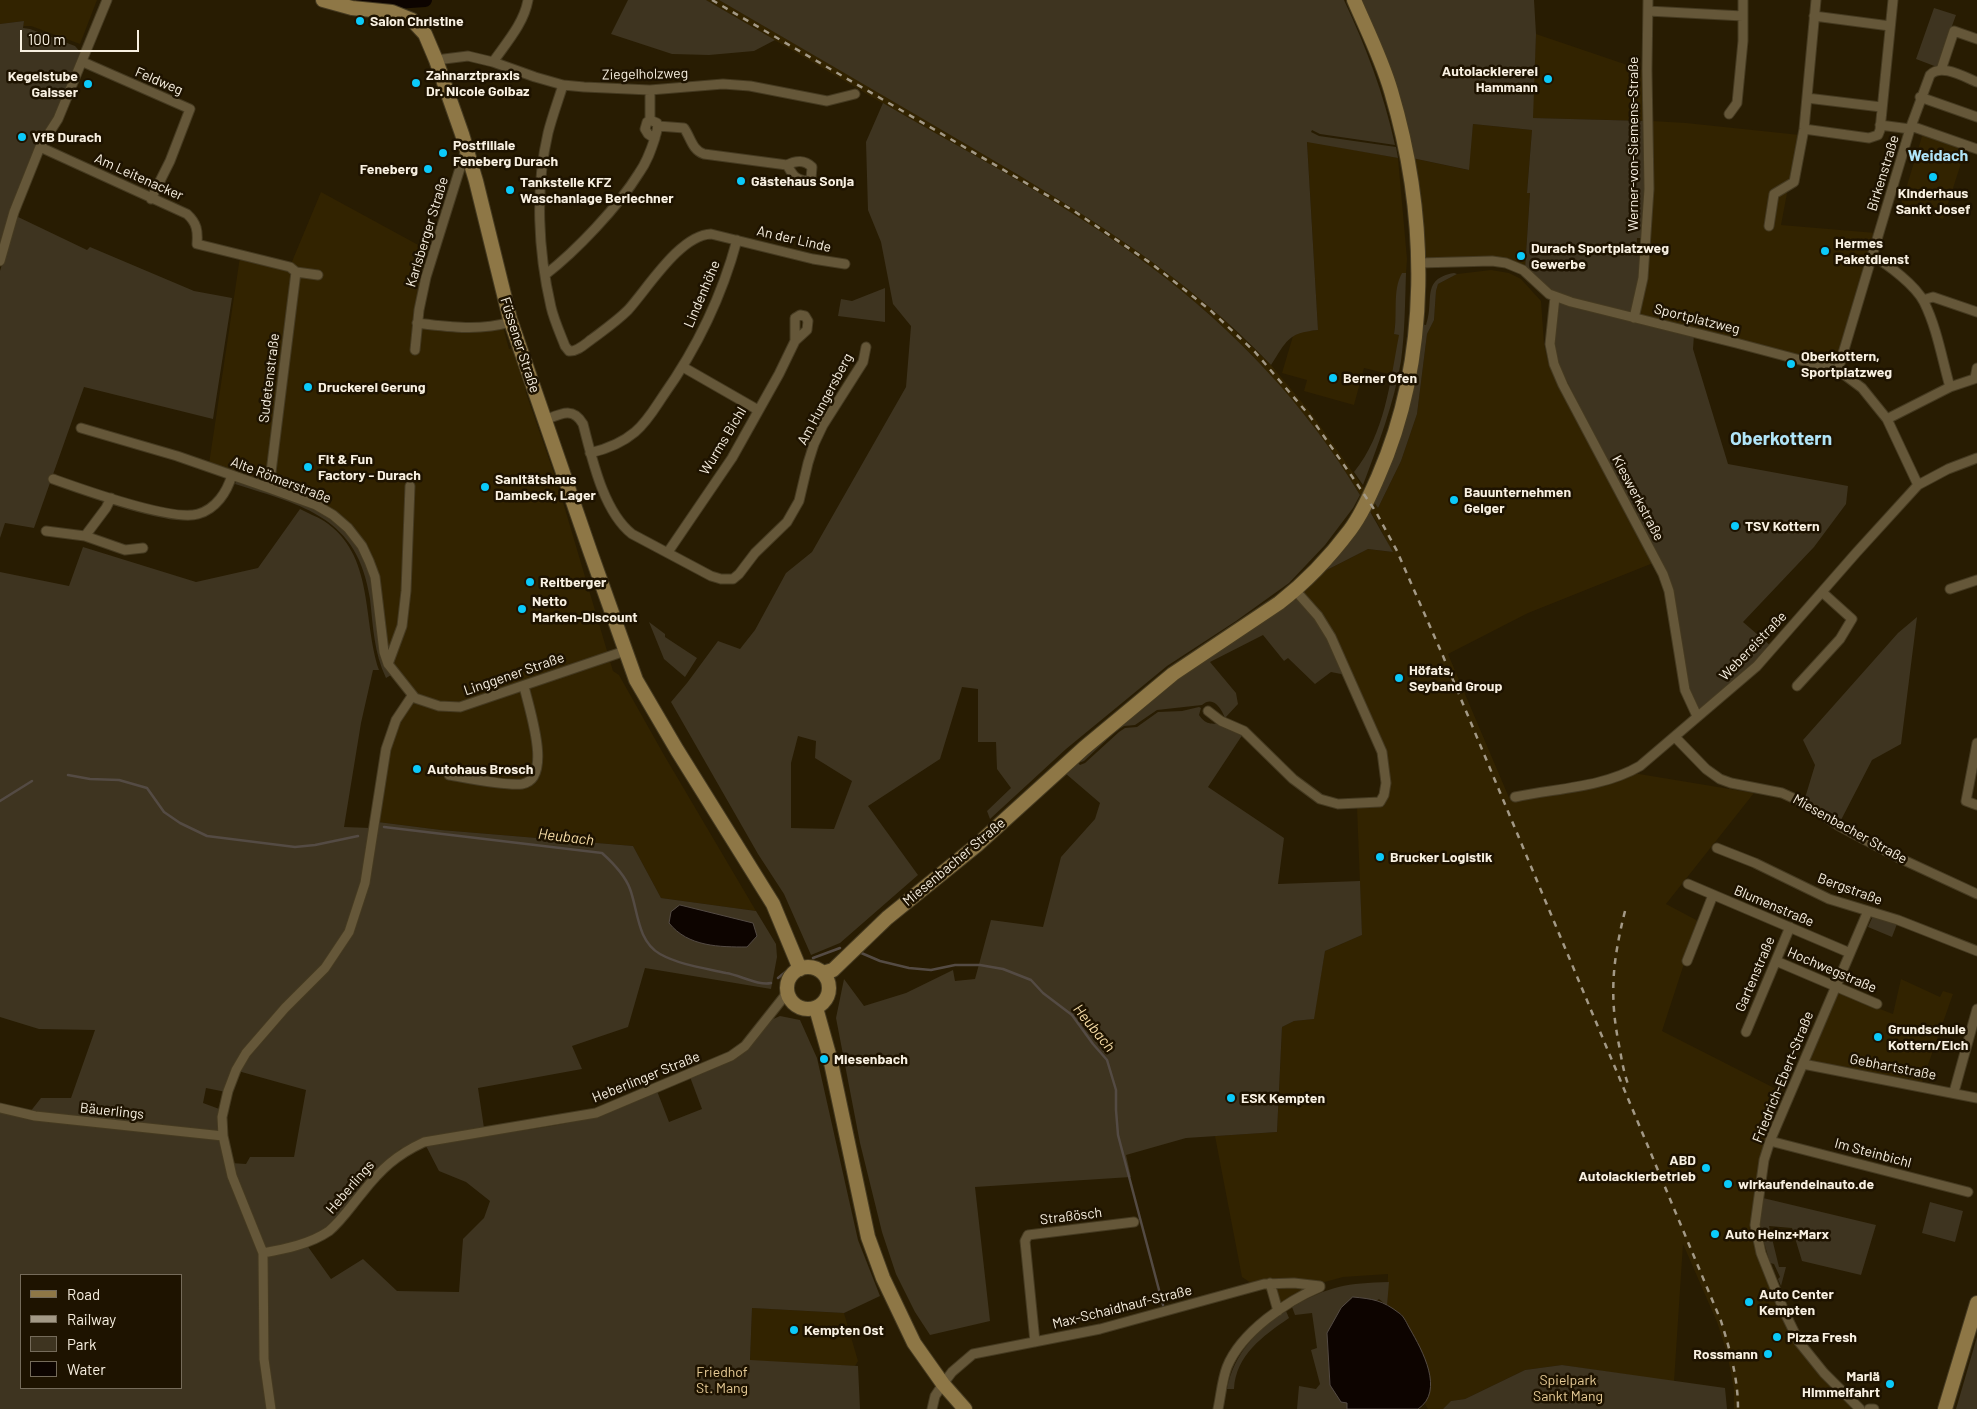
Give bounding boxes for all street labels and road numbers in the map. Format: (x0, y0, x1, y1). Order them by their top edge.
street label: Werner-von-Siemens-Straße (1625, 56, 1641, 232)
street label: Feldweg (132, 63, 186, 99)
street label: Ziegelholzweg (602, 65, 688, 83)
street label: Birkenstraße (1863, 133, 1903, 213)
street label: Am Leitenacker (92, 150, 186, 204)
street label: Karlsberger Straße (402, 175, 452, 289)
street label: An der Linde (755, 222, 833, 256)
street label: Lindenhöhe (680, 258, 724, 330)
street label: Füssener Straße (497, 295, 543, 395)
street label: Sportplatzweg (1652, 300, 1742, 338)
street label: Sudetenstraße (255, 332, 283, 424)
street label: Am Hungersberg (794, 350, 856, 448)
street label: Wurms Bichl (696, 404, 750, 478)
street label: Kieswerkstraße (1608, 452, 1668, 544)
street label: Alte Römerstraße (228, 453, 334, 507)
street label: Webereistraße (1716, 608, 1790, 684)
street label: Linggener Straße (462, 649, 566, 699)
street label: Miesenbacher Straße (1790, 791, 1910, 867)
street label: Miesenbacher Straße (899, 814, 1009, 910)
street label: Bergstraße (1815, 870, 1885, 908)
street label: Blumenstraße (1731, 882, 1817, 930)
street label: Gartenstraße (1732, 934, 1778, 1014)
street label: Hochwegstraße (1785, 944, 1879, 996)
street label: Friedrich-Ebert-Straße (1749, 1009, 1817, 1145)
street label: Heberlinger Straße (590, 1048, 702, 1106)
street label: Gebhartstraße (1848, 1050, 1938, 1084)
street label: Bäuerlings (79, 1099, 145, 1123)
street label: Im Steinbichl (1833, 1135, 1913, 1171)
street label: Heberlings (322, 1157, 378, 1217)
street label: Straßösch (1039, 1204, 1103, 1228)
street label: Max-Schaidhauf-Straße (1050, 1282, 1194, 1332)

